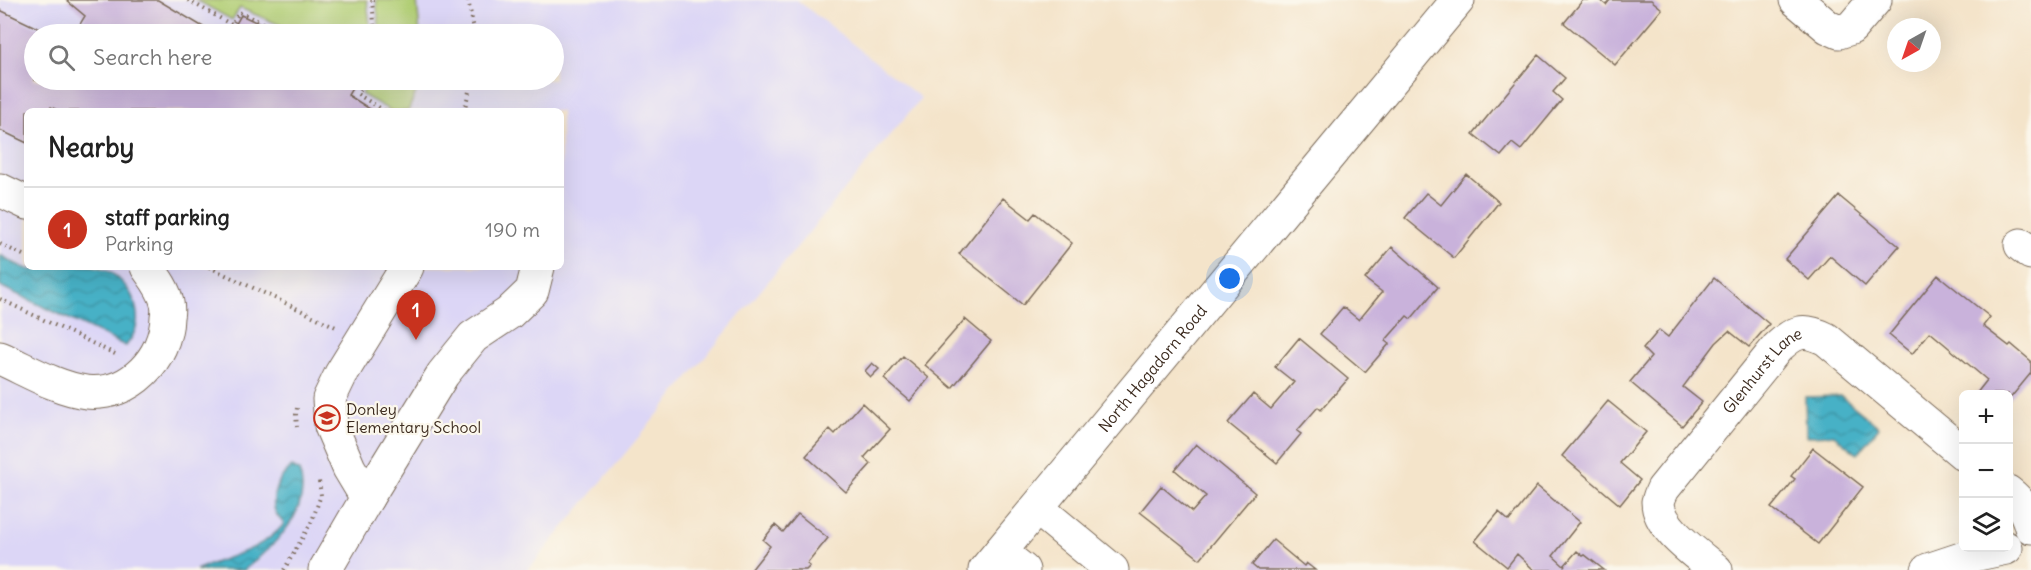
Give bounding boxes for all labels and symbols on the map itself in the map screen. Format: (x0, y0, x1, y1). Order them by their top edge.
north arrow (1887, 18, 1941, 72)
your location (1215, 264, 1244, 293)
pin: 1 (396, 290, 436, 340)
street label: North Hagadorn Road (1094, 301, 1211, 436)
street label: Glenhurst Lane (1718, 323, 1804, 417)
place label: Donley Elementary School (346, 399, 481, 437)
school or university icon: Donley Elementary School (312, 403, 342, 433)

